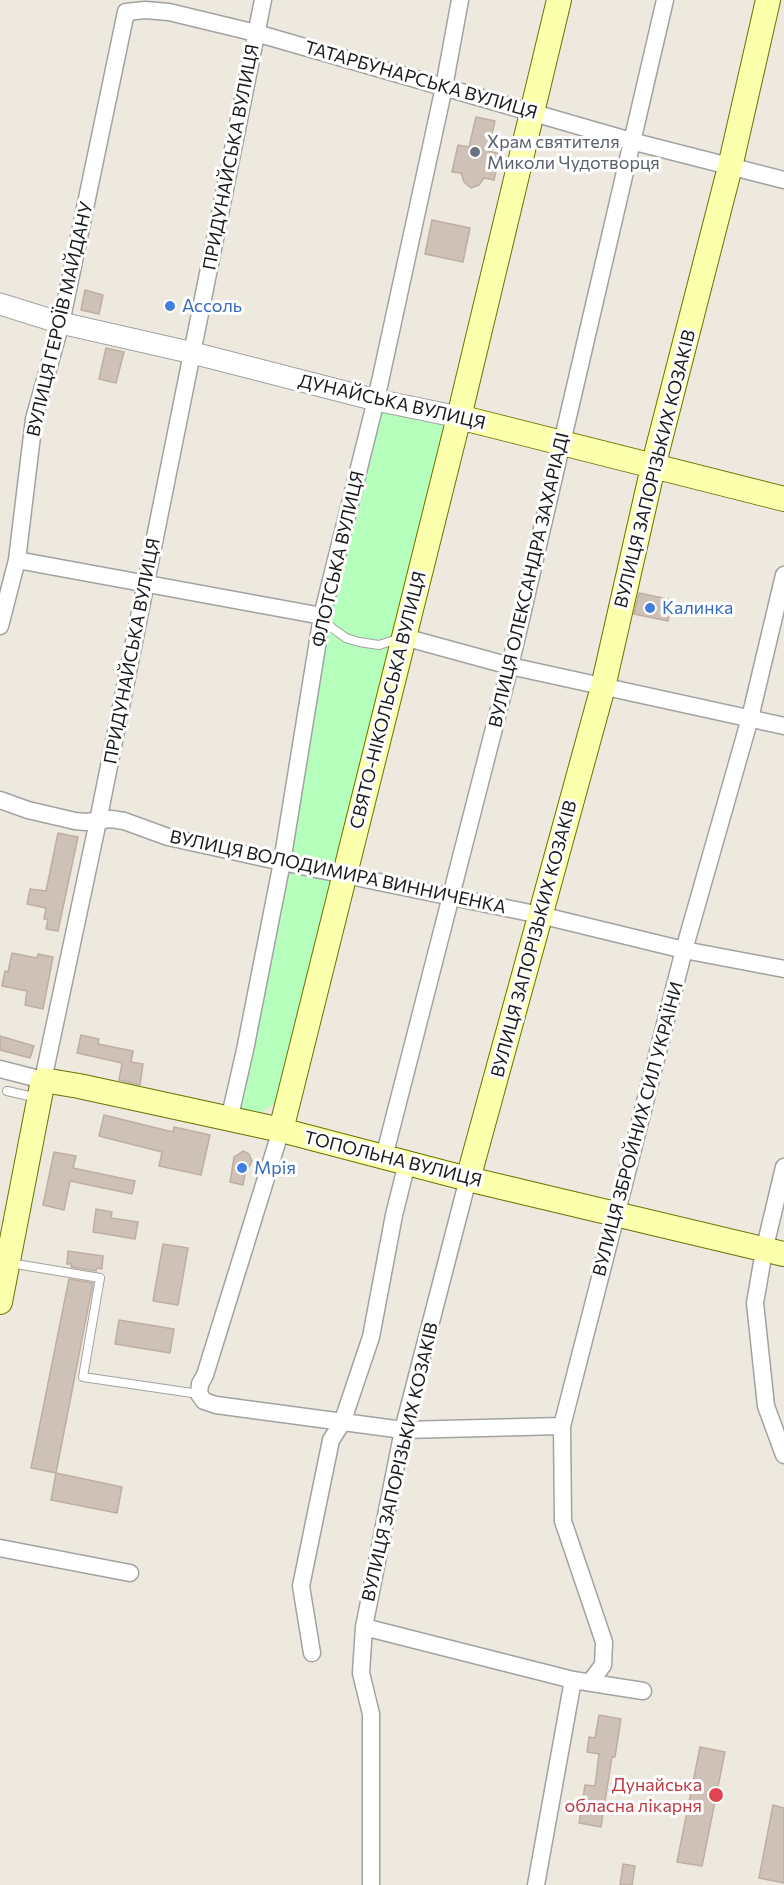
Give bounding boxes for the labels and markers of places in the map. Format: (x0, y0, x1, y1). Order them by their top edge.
place label: Храм святителя Миколи Чудотворця (487, 131, 660, 174)
marker: Храм святителя Миколи Чудотворця (468, 145, 482, 159)
place label: Ассоль (182, 295, 242, 317)
marker: Ассоль (163, 299, 177, 313)
place label: Калинка (662, 597, 733, 619)
marker: Калинка (643, 601, 657, 615)
place label: Мрія (254, 1157, 296, 1179)
marker: Мрія (235, 1161, 249, 1175)
place label: Дунайська обласна лікарня (565, 1774, 702, 1816)
marker: Дунайська обласна лікарня (707, 1786, 725, 1804)

